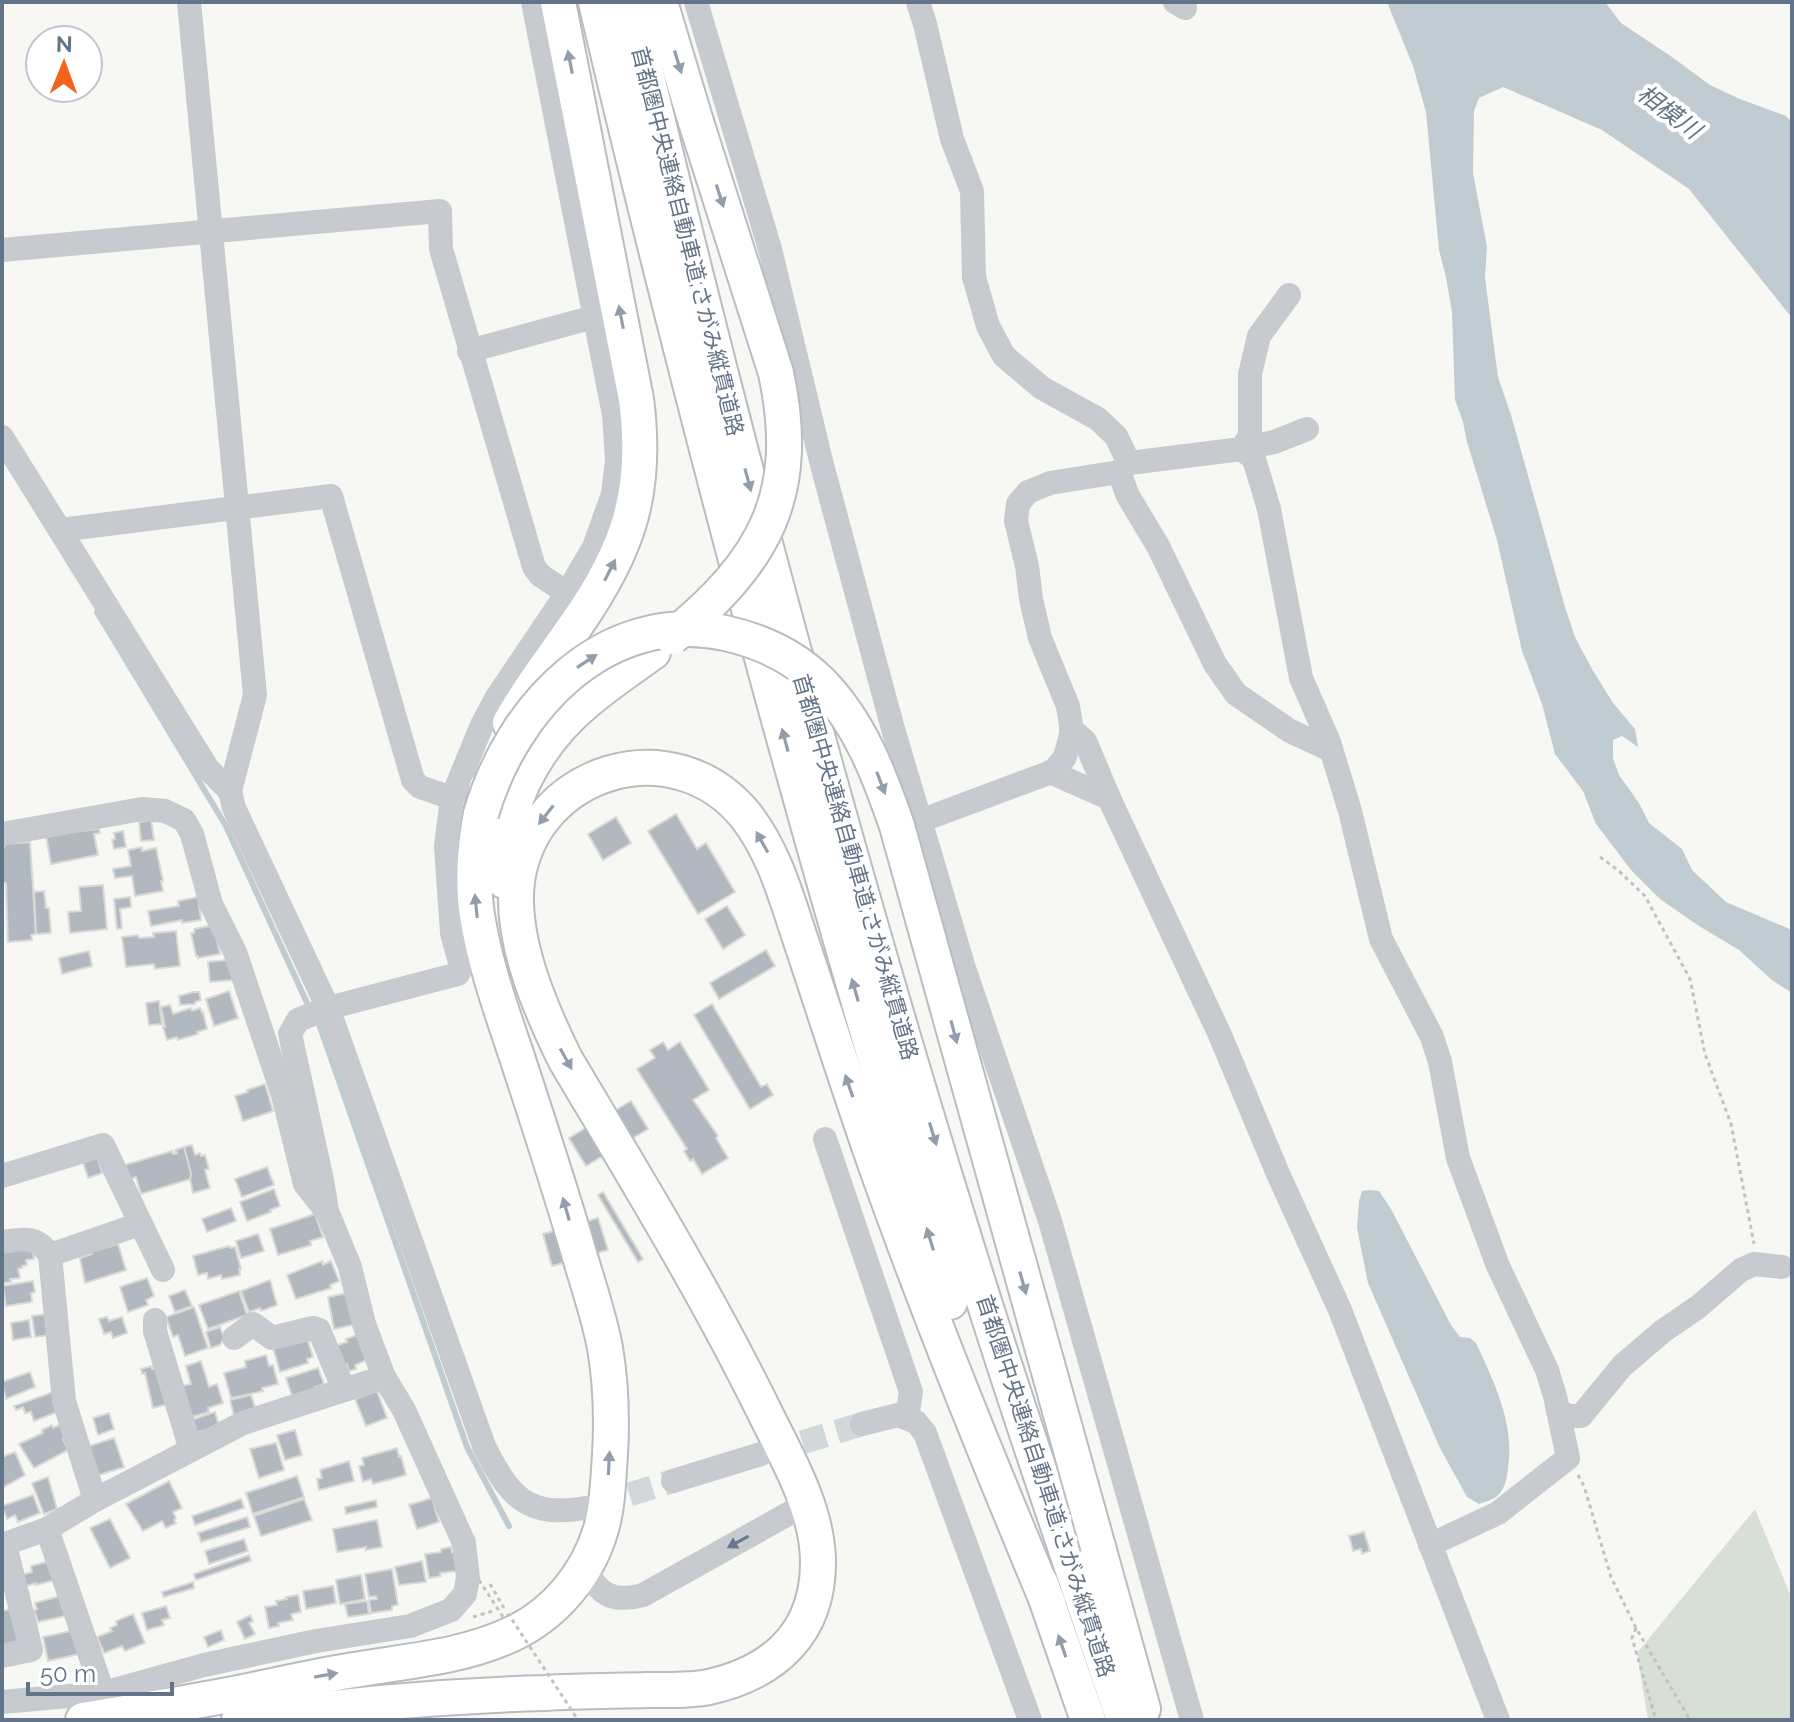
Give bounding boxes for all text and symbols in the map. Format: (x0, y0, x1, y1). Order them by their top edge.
north arrow (24, 24, 104, 104)
text: N (56, 31, 73, 57)
street label: 首都圏中央連絡自動車道;さがみ縦貫道路 (627, 44, 749, 438)
one-way arrow (563, 49, 576, 74)
one-way arrow (672, 50, 685, 74)
water label: 相模川 (1632, 78, 1709, 147)
one-way arrow (714, 185, 727, 209)
one-way arrow (614, 304, 627, 329)
one-way arrow (742, 468, 755, 492)
one-way arrow (603, 558, 616, 581)
one-way arrow (576, 655, 598, 669)
street label: 首都圏中央連絡自動車道;さがみ縦貫道路 (788, 671, 924, 1063)
one-way arrow (778, 727, 790, 752)
one-way arrow (875, 771, 888, 795)
one-way arrow (538, 805, 554, 825)
one-way arrow (756, 830, 769, 853)
one-way arrow (470, 893, 483, 918)
one-way arrow (849, 978, 861, 1003)
one-way arrow (948, 1020, 960, 1045)
one-way arrow (559, 1048, 573, 1070)
one-way arrow (843, 1074, 855, 1098)
one-way arrow (927, 1123, 940, 1147)
one-way arrow (559, 1196, 572, 1220)
one-way arrow (923, 1227, 936, 1251)
one-way arrow (1018, 1270, 1030, 1295)
street label: 首都圏中央連絡自動車道;さがみ縦貫道路 (972, 1292, 1120, 1680)
one-way arrow (603, 1450, 616, 1475)
one-way arrow (727, 1534, 749, 1548)
one-way arrow (1056, 1634, 1068, 1658)
scale bar (28, 1646, 172, 1696)
text: 50 m (40, 1659, 96, 1688)
one-way arrow (314, 1668, 339, 1680)

